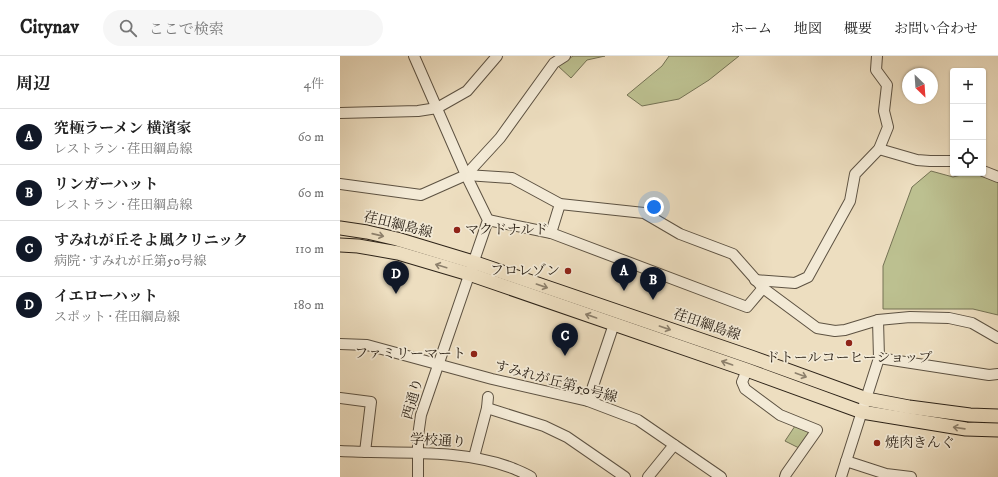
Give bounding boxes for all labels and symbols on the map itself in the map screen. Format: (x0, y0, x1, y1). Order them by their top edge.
north arrow (902, 68, 938, 104)
your location (644, 197, 664, 217)
street label: 荏田綱島線 (362, 208, 434, 242)
place label: マクドナルド (465, 221, 548, 239)
marker: マクドナルド (452, 225, 462, 235)
one-way arrow (372, 231, 385, 239)
pin: A (611, 258, 637, 291)
pin: D (383, 261, 409, 294)
one-way arrow (435, 262, 448, 269)
place label: フロレゾン (490, 262, 560, 280)
marker: フロレゾン (563, 266, 573, 276)
pin: B (640, 267, 666, 300)
one-way arrow (536, 283, 549, 290)
street label: 荏田綱島線 (671, 305, 743, 345)
one-way arrow (584, 312, 597, 319)
pin: C (552, 323, 578, 356)
one-way arrow (659, 325, 672, 332)
marker: ドトールコーヒーショップ (844, 338, 854, 348)
place label: ファミリーマート (354, 345, 466, 363)
marker: ファミリーマート (469, 349, 479, 359)
place label: ドトールコーヒーショップ (766, 349, 932, 367)
street label: すみれが丘第50号線 (493, 357, 619, 407)
one-way arrow (721, 359, 734, 366)
one-way arrow (795, 372, 807, 380)
street label: 西通り (399, 376, 427, 422)
one-way arrow (953, 424, 966, 432)
street label: 学校通り (410, 431, 466, 451)
place label: 焼肉きんぐ (885, 434, 955, 452)
marker: 焼肉きんぐ (872, 438, 882, 448)

